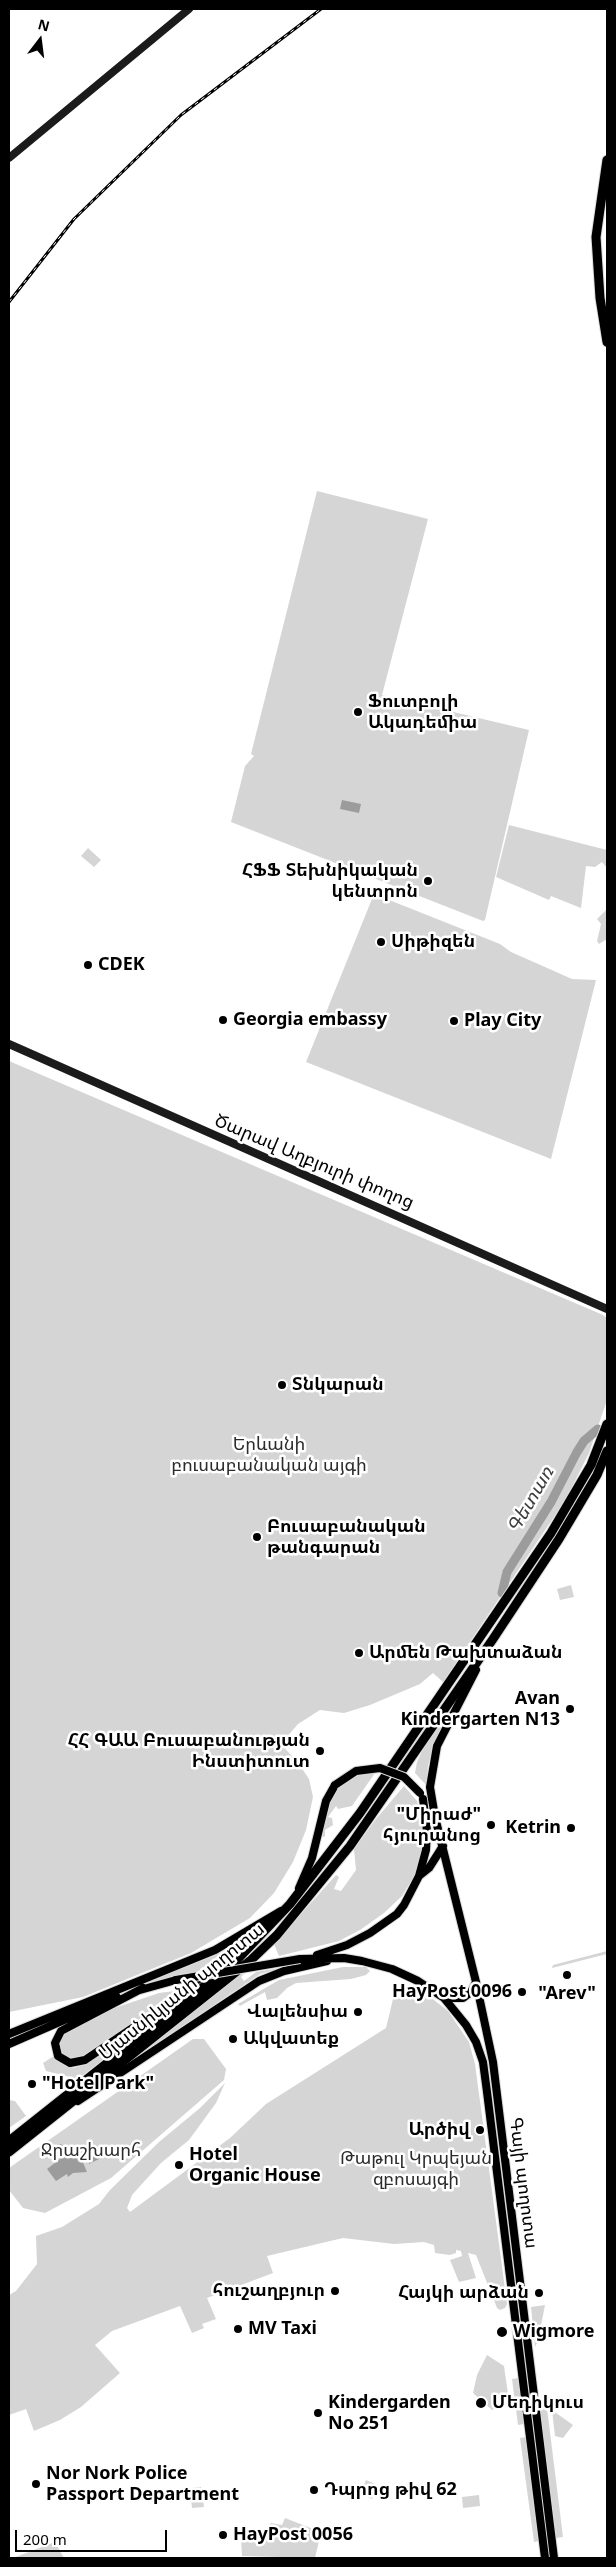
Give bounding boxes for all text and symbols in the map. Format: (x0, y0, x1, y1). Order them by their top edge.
text: N (36, 14, 52, 36)
north arrow (15, 15, 65, 65)
place label: Ֆուտբոլի Ակադեմիա (368, 691, 477, 734)
marker: Ֆուտբոլի Ակադեմիա (352, 706, 364, 718)
place label: ՀՖՖ Տեխնիկական կենտրոն (242, 860, 418, 902)
marker: ՀՖՖ Տեխնիկական կենտրոն (422, 875, 434, 887)
place label: Սիթիզեն (391, 931, 475, 953)
marker: Սիթիզեն (375, 936, 387, 948)
place label: CDEK (98, 954, 145, 976)
marker: CDEK (82, 959, 94, 971)
place label: Georgia embassy (233, 1009, 387, 1031)
place label: Play City (464, 1010, 541, 1032)
marker: Georgia embassy (217, 1014, 229, 1026)
marker: Play City (448, 1015, 460, 1027)
street label: Ծարավ Աղբյուրի փողոց (211, 1110, 417, 1214)
place label: Տնկարան (292, 1374, 384, 1396)
marker: Տնկարան (276, 1379, 288, 1391)
park label: Երևանի բուսաբանական այգի (171, 1434, 367, 1476)
water label: Գետառ (503, 1463, 559, 1537)
place label: Բուսաբանական թանգարան (267, 1516, 426, 1558)
marker: Բուսաբանական թանգարան (251, 1531, 263, 1543)
place label: Արմեն Թախտաձան (369, 1642, 563, 1664)
marker: Արմեն Թախտաձան (353, 1647, 365, 1659)
place label: Avan Kindergarten N13 (401, 1688, 560, 1730)
marker: Avan Kindergarten N13 (564, 1703, 576, 1715)
place label: ՀՀ ԳԱԱ Բուսաբանության Ինստիտուտ (68, 1730, 310, 1772)
marker: ՀՀ ԳԱԱ Բուսաբանության Ինստիտուտ (314, 1745, 326, 1757)
place label: "Միրաժ" հյուրանոց (383, 1804, 481, 1846)
place label: Ketrin (505, 1817, 561, 1839)
marker: "Միրաժ" հյուրանոց (485, 1819, 497, 1831)
marker: Ketrin (565, 1822, 577, 1834)
street label: Մյասնիկյանի պողոտա (95, 1919, 269, 2065)
marker: "Arev" (561, 1969, 573, 1981)
place label: HayPost 0096 (392, 1981, 512, 2003)
place label: "Arev" (538, 1983, 596, 2005)
marker: HayPost 0096 (516, 1986, 528, 1998)
place label: Վալենսիա (247, 2001, 348, 2023)
marker: Վալենսիա (352, 2006, 364, 2018)
place label: Ակվատեք (243, 2028, 339, 2050)
marker: Ակվատեք (227, 2033, 239, 2045)
place label: "Hotel Park" (42, 2073, 154, 2095)
marker: "Hotel Park" (26, 2078, 38, 2090)
street label: Գայի պողոտա (504, 2116, 542, 2250)
place label: Արծիվ (409, 2119, 470, 2141)
marker: Արծիվ (474, 2124, 486, 2136)
park label: Ջրաշխարհ (41, 2140, 141, 2162)
place label: Hotel Organic House (189, 2144, 321, 2186)
park label: Թաթուլ Կրպեյան զբոսայգի (340, 2148, 492, 2190)
marker: Hotel Organic House (173, 2159, 185, 2171)
place label: հուշաղբյուր (213, 2280, 325, 2302)
place label: Հայկի արձան (398, 2282, 529, 2304)
marker: հուշաղբյուր (329, 2285, 341, 2297)
marker: Հայկի արձան (533, 2287, 545, 2299)
place label: MV Taxi (248, 2318, 317, 2340)
place label: Wigmore (513, 2321, 594, 2343)
marker: MV Taxi (232, 2323, 244, 2335)
marker: Wigmore (495, 2325, 509, 2339)
place label: Kindergarden No 251 (328, 2392, 451, 2434)
place label: Մեդիկուս (492, 2392, 584, 2414)
marker: Մեդիկուս (474, 2396, 488, 2410)
marker: Kindergarden No 251 (312, 2407, 324, 2419)
place label: Nor Nork Police Passport Department (46, 2463, 239, 2506)
marker: Nor Nork Police Passport Department (30, 2478, 42, 2490)
place label: Դպրոց թիվ 62 (324, 2479, 457, 2501)
marker: Դպրոց թիվ 62 (308, 2484, 320, 2496)
scale bar (18, 2520, 170, 2552)
place label: HayPost 0056 (233, 2524, 353, 2546)
text: 200 m (23, 2529, 67, 2549)
marker: HayPost 0056 (217, 2529, 229, 2541)

